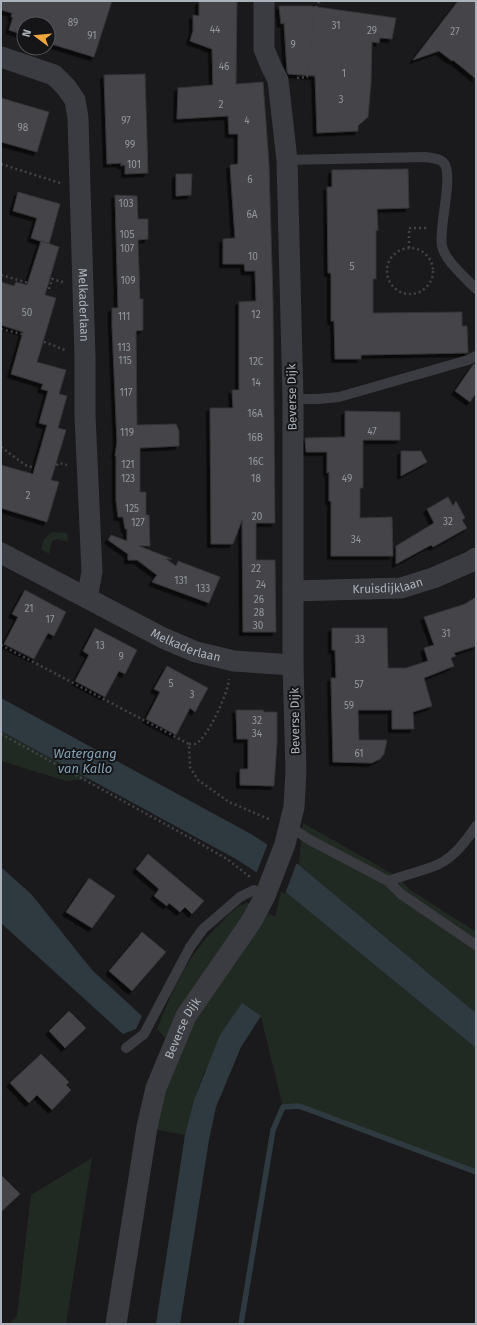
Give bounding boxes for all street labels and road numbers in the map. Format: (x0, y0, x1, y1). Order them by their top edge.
street label: Melkaderlaan (75, 268, 92, 342)
street label: Beverse Dijk (284, 363, 300, 430)
street label: Kruisdijklaan (352, 575, 425, 596)
street label: Melkaderlaan (148, 626, 222, 665)
street label: Beverse Dijk (287, 687, 303, 754)
street label: Beverse Dijk (162, 994, 204, 1061)

